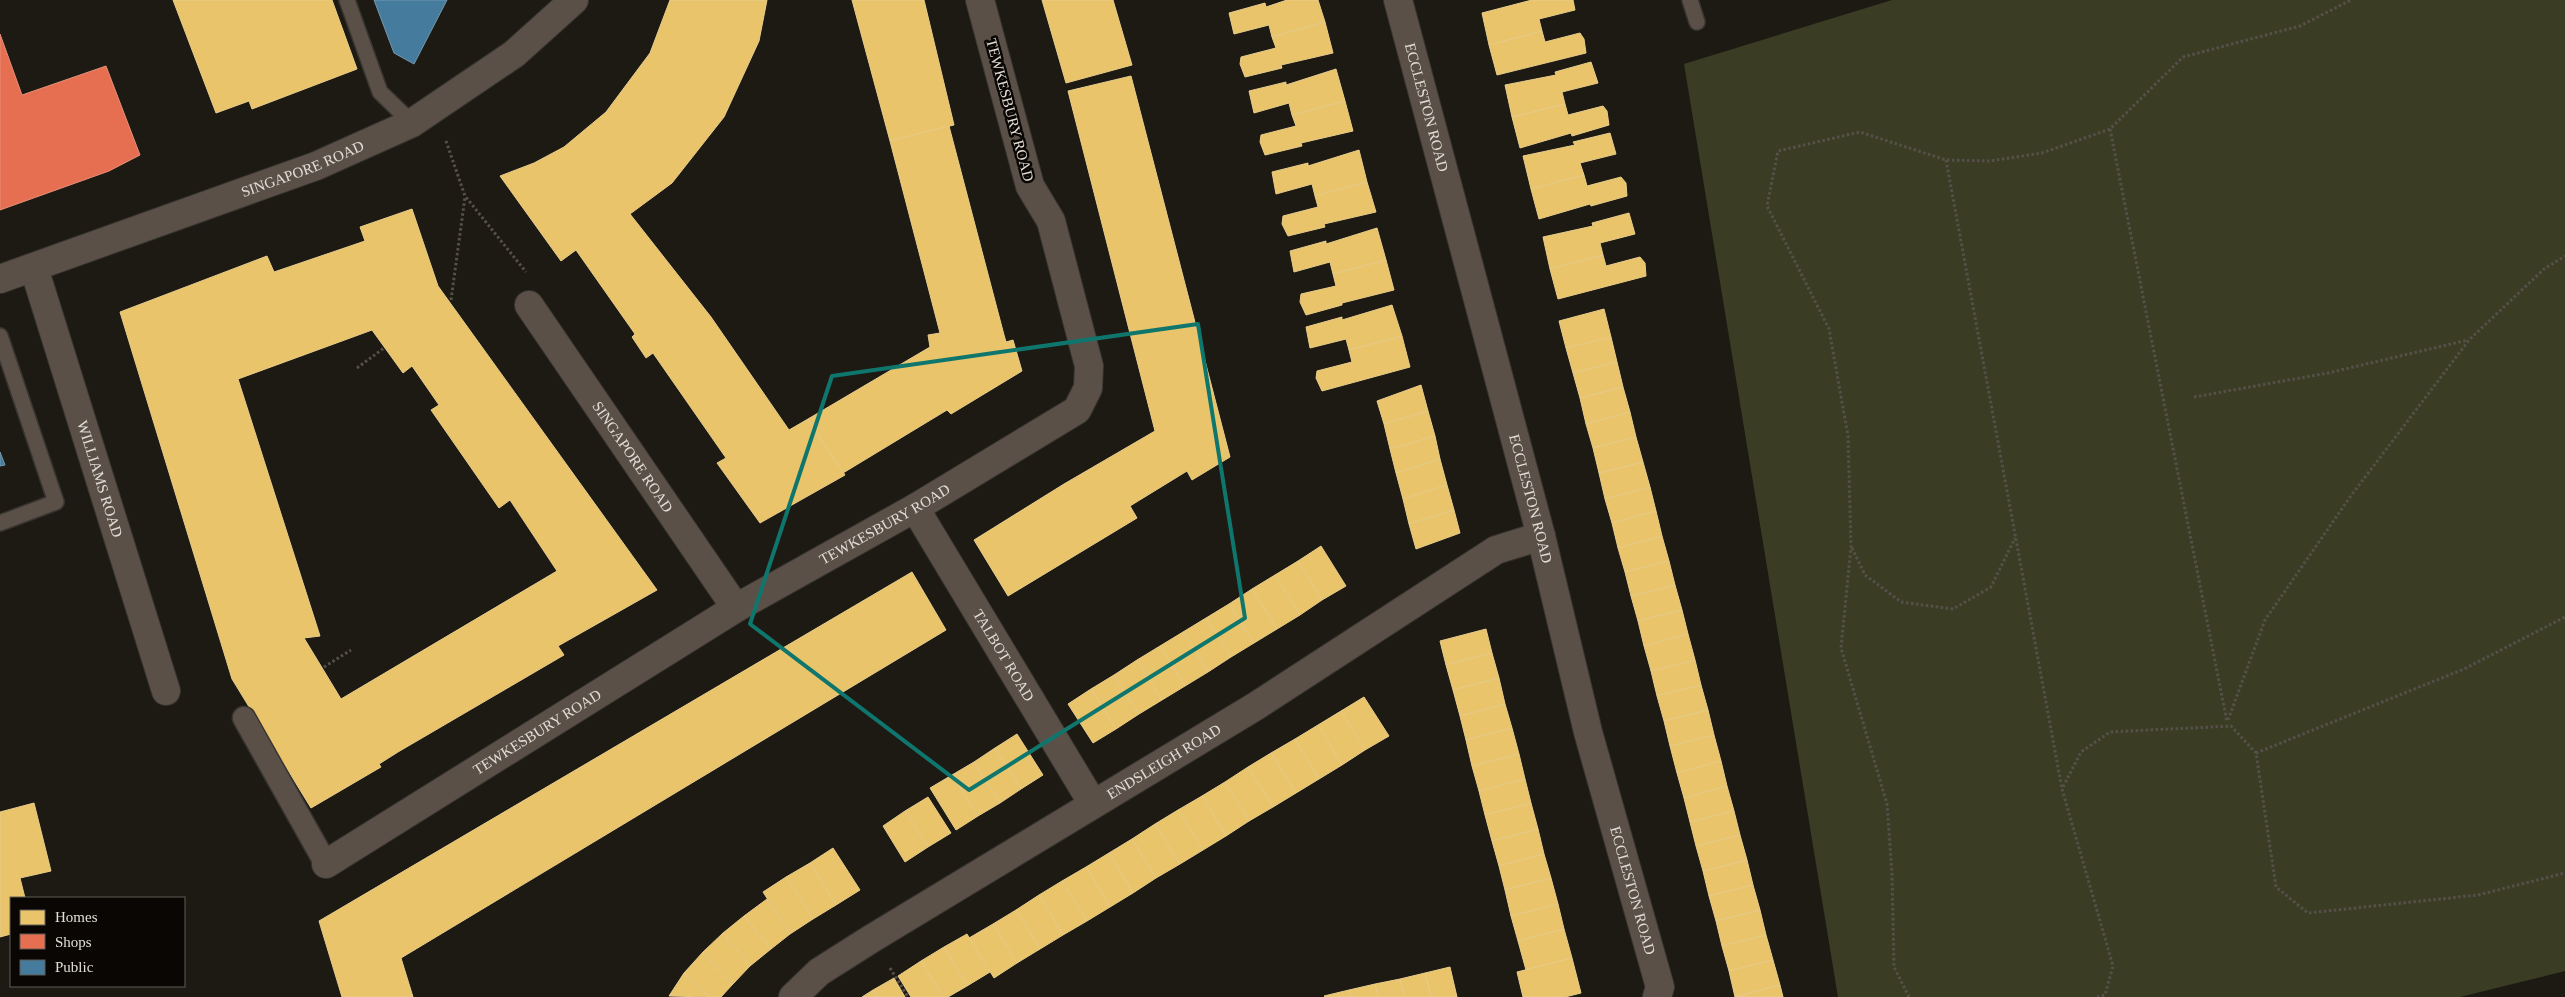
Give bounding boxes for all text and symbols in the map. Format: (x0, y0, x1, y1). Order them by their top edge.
street label: TEWKESBURY ROAD (983, 37, 1037, 183)
street label: ECCLESTON ROAD (1402, 41, 1451, 174)
street label: SINGAPORE ROAD (239, 138, 367, 200)
street label: SINGAPORE ROAD (589, 399, 676, 515)
street label: WILLIAMS ROAD (74, 419, 126, 539)
street label: ECCLESTON ROAD (1506, 432, 1555, 565)
street label: TEWKESBURY ROAD (817, 481, 953, 568)
street label: TALBOT ROAD (970, 607, 1037, 704)
street label: TEWKESBURY ROAD (470, 686, 604, 778)
street label: ENDSLEIGH ROAD (1104, 721, 1224, 802)
street label: ECCLESTON ROAD (1607, 824, 1659, 957)
legend (10, 897, 185, 987)
text: Homes (55, 909, 98, 925)
text: Shops (55, 934, 92, 950)
text: Public (55, 959, 94, 975)

